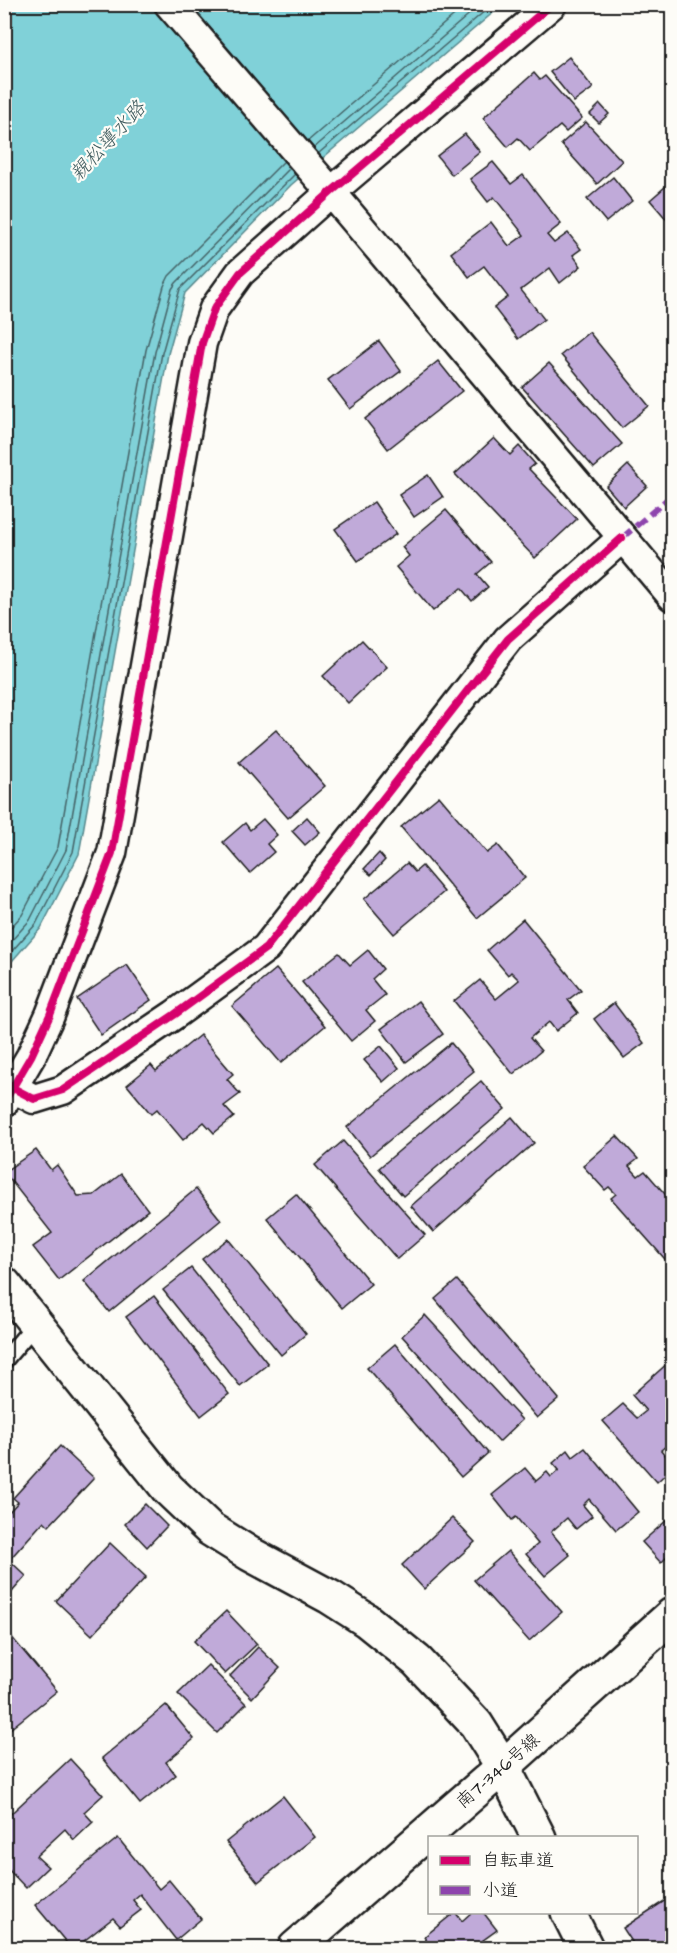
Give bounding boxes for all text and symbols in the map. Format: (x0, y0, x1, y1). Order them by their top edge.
water label: 親松導水路 (64, 94, 153, 187)
street label: 南7-346号線 (451, 1728, 545, 1814)
legend (428, 1836, 638, 1914)
text: 自転車道 (482, 1848, 554, 1873)
text: 小道 (482, 1878, 518, 1903)

